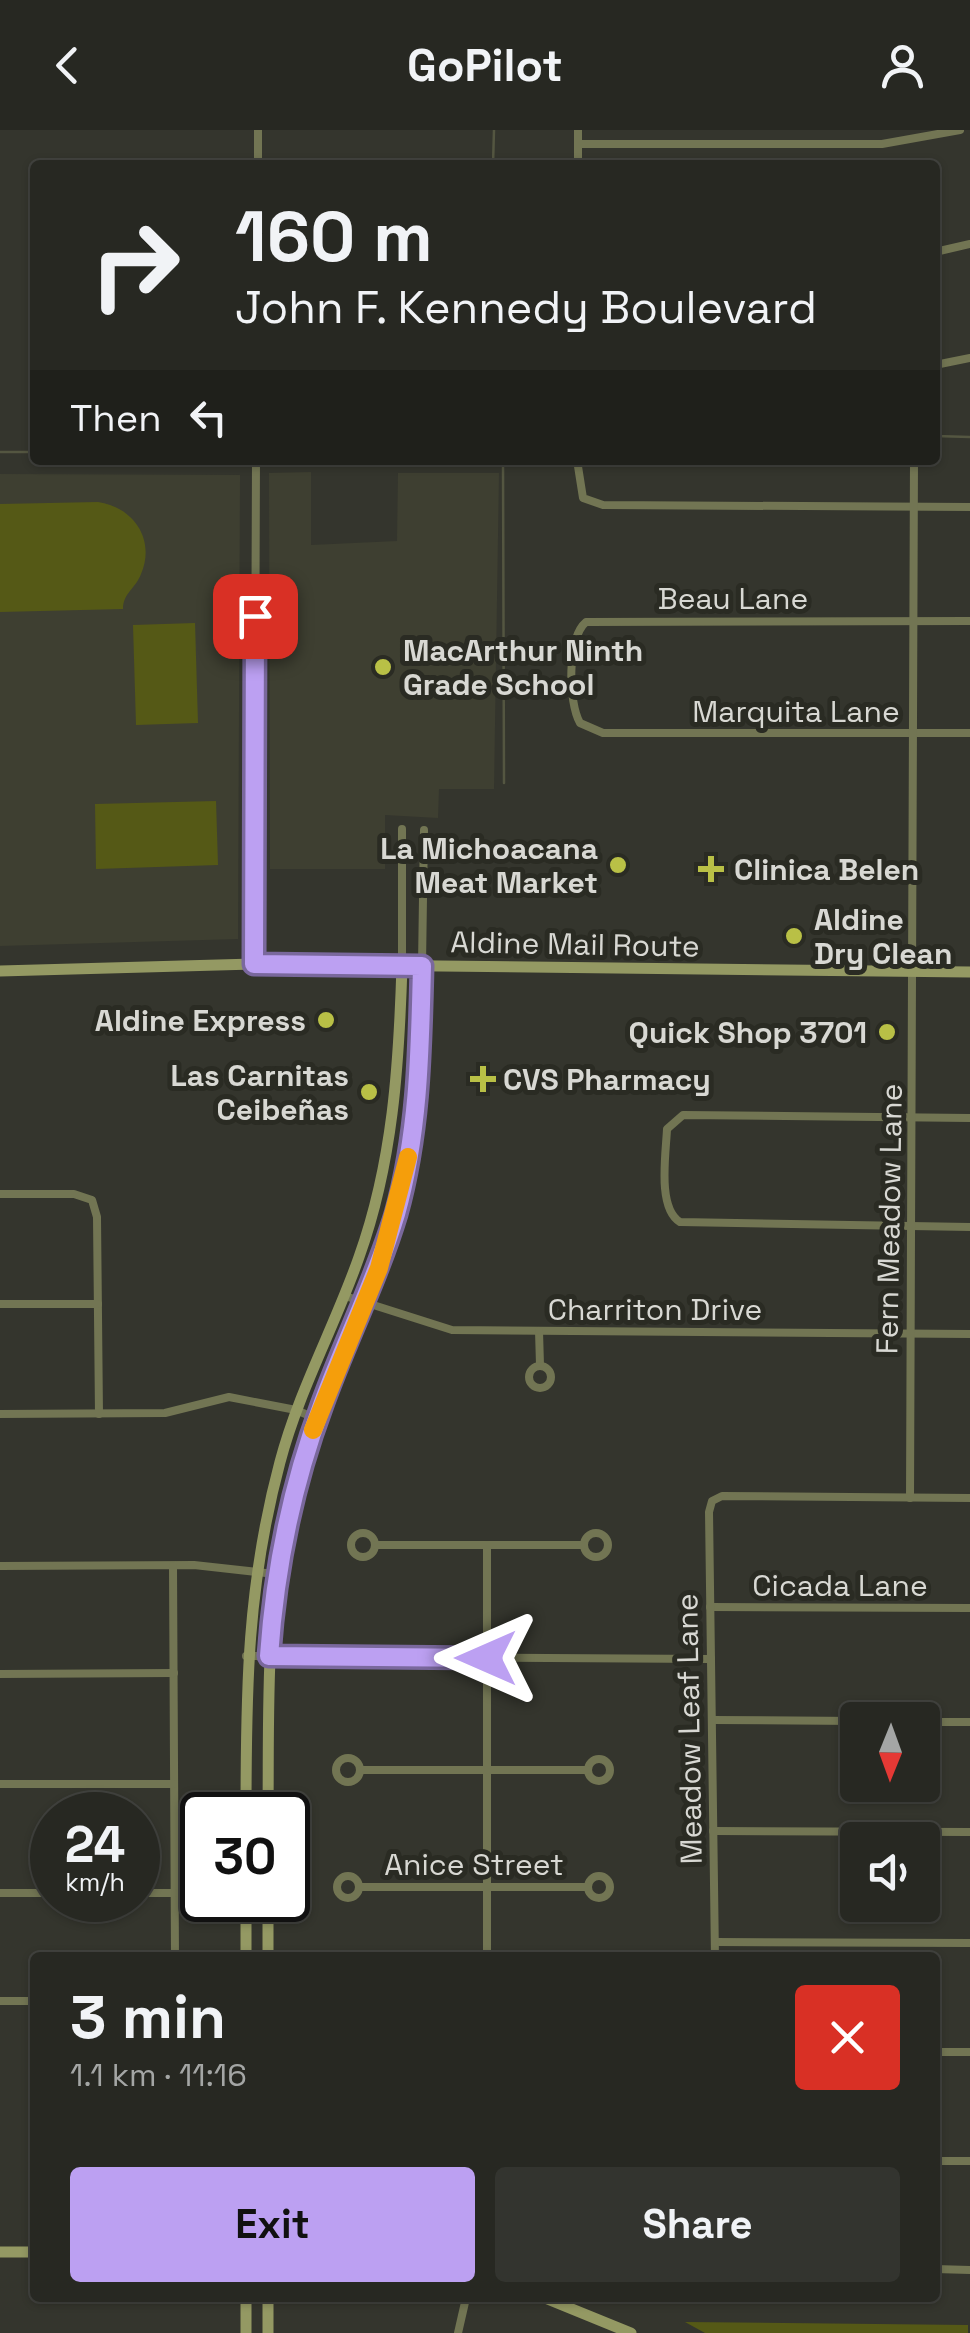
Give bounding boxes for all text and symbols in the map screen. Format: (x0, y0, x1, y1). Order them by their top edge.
text: GoPilot (407, 37, 563, 94)
icon: back (40, 38, 95, 93)
icon: person (875, 38, 930, 93)
text: 160 m (235, 192, 433, 281)
icon: right (70, 200, 200, 330)
text: John F. Kennedy Boulevard (235, 279, 817, 336)
icon: left (181, 390, 236, 445)
text: Then (70, 394, 161, 442)
pin (213, 574, 298, 659)
street label: Beau Lane (658, 579, 808, 618)
icon: arrive (228, 589, 283, 644)
place label: MacArthur Ninth Grade School (403, 631, 643, 704)
marker: MacArthur Ninth Grade School (372, 656, 394, 678)
street label: Marquita Lane (692, 692, 900, 731)
place label: La Michoacana Meat Market (380, 829, 598, 902)
place label: Clinica Belen (734, 850, 919, 889)
marker: La Michoacana Meat Market (607, 854, 629, 876)
marker: Clinica Belen (698, 856, 724, 882)
place label: Aldine Dry Clean (814, 900, 952, 973)
street label: Aldine Mail Route (450, 922, 700, 966)
marker: Aldine Dry Clean (783, 925, 805, 947)
place label: Aldine Express (95, 1001, 306, 1040)
marker: Aldine Express (315, 1009, 337, 1031)
place label: Quick Shop 3701 (629, 1013, 867, 1052)
marker: Quick Shop 3701 (876, 1021, 898, 1043)
place label: Las Carnitas Ceibeñas (171, 1056, 349, 1129)
place label: CVS Pharmacy (503, 1060, 711, 1099)
marker: CVS Pharmacy (472, 1068, 494, 1090)
marker: Las Carnitas Ceibeñas (358, 1081, 380, 1103)
street label: Fern Meadow Lane (867, 1083, 911, 1355)
street label: Charriton Drive (548, 1290, 762, 1329)
street label: Cicada Lane (752, 1566, 928, 1605)
street label: Meadow Leaf Lane (667, 1593, 711, 1865)
position arrow (434, 1606, 538, 1710)
north arrow (840, 1702, 940, 1802)
map controls (840, 1702, 940, 1922)
speed limit sign: 30 (180, 1792, 310, 1922)
text: 24 (65, 1813, 125, 1877)
button: sound (840, 1822, 940, 1922)
street label: Anice Street (384, 1845, 564, 1884)
text: km/h (65, 1866, 125, 1898)
text: 3 min (70, 1979, 226, 2056)
button: close (795, 1985, 900, 2090)
text: 1.1 km · 11:16 (70, 2055, 247, 2095)
button: Exit (70, 2167, 475, 2282)
button: Share (495, 2167, 900, 2282)

